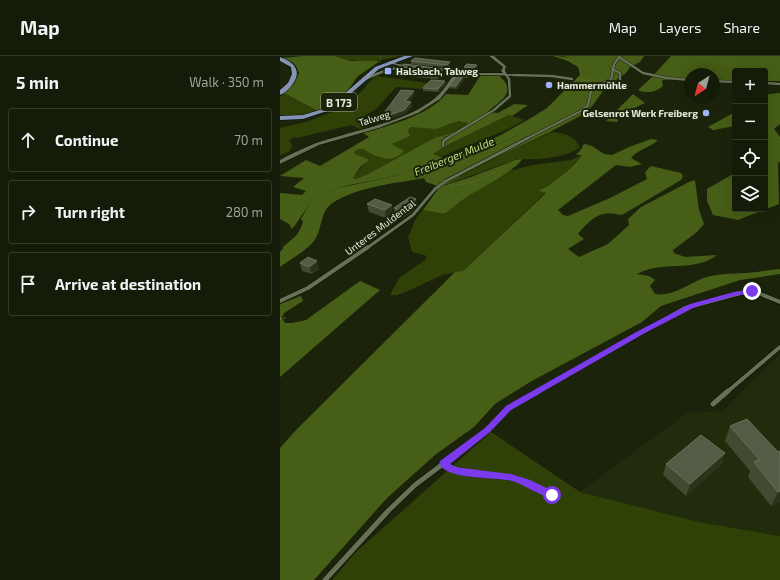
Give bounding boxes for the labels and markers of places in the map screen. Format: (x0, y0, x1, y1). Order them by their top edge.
place label: Halsbach, Talweg (396, 65, 478, 77)
marker: Halsbach, Talweg (383, 66, 393, 76)
place label: Hammermühle (557, 79, 627, 91)
marker: Hammermühle (544, 80, 554, 90)
place label: Gelsenrot Werk Freiberg (583, 107, 698, 119)
marker: Gelsenrot Werk Freiberg (701, 108, 711, 118)

